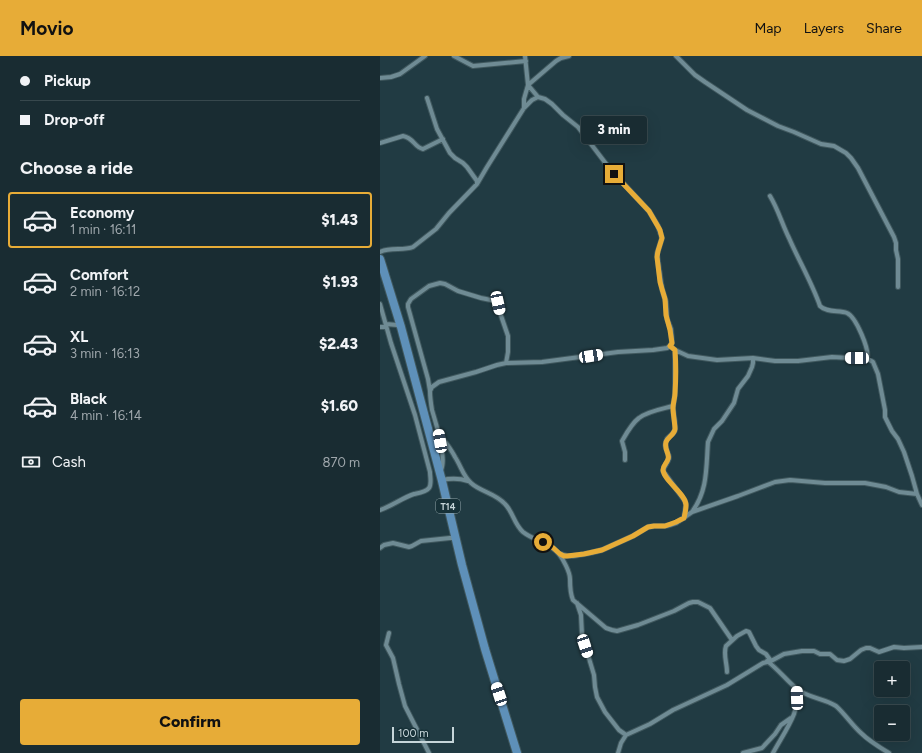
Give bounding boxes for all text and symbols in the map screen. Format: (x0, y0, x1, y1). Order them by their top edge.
text: Movio (20, 17, 74, 40)
text: Map (754, 20, 782, 37)
text: Layers (804, 20, 844, 37)
text: Share (866, 20, 902, 37)
text: Pickup (44, 72, 91, 90)
text: Drop-off (44, 111, 105, 129)
callout: 3 min (581, 116, 647, 144)
text: 3 min (598, 122, 630, 137)
text: Choose a ride (20, 157, 133, 179)
route end (605, 165, 623, 183)
icon: car (22, 202, 58, 238)
text: Economy (70, 204, 135, 222)
text: $1.43 (321, 211, 358, 229)
text: 1 min · 16:11 (70, 222, 136, 237)
icon: car (22, 264, 58, 300)
text: Comfort (70, 266, 129, 284)
text: $1.93 (322, 273, 358, 291)
text: 2 min · 16:12 (70, 284, 140, 299)
car (490, 290, 506, 316)
icon: car (22, 326, 58, 362)
text: XL (70, 328, 88, 346)
text: $2.43 (319, 335, 358, 353)
text: 3 min · 16:13 (70, 346, 140, 361)
car (578, 348, 604, 364)
car (845, 352, 869, 364)
icon: car (22, 388, 58, 424)
text: Black (70, 390, 107, 408)
text: $1.60 (321, 397, 358, 415)
text: 4 min · 16:14 (70, 408, 142, 423)
car (432, 428, 448, 454)
icon: cash (20, 451, 42, 473)
text: Cash (52, 453, 86, 471)
text: 870 m (322, 455, 360, 470)
road number: T14 (436, 499, 460, 513)
route start (534, 533, 552, 551)
car (576, 633, 594, 659)
map controls (874, 661, 910, 741)
button: + (874, 661, 910, 697)
car (490, 681, 508, 707)
car (791, 686, 803, 710)
button: Confirm (20, 699, 360, 745)
button: − (874, 705, 910, 741)
scale bar (392, 725, 454, 744)
text: 100 m (398, 727, 429, 740)

